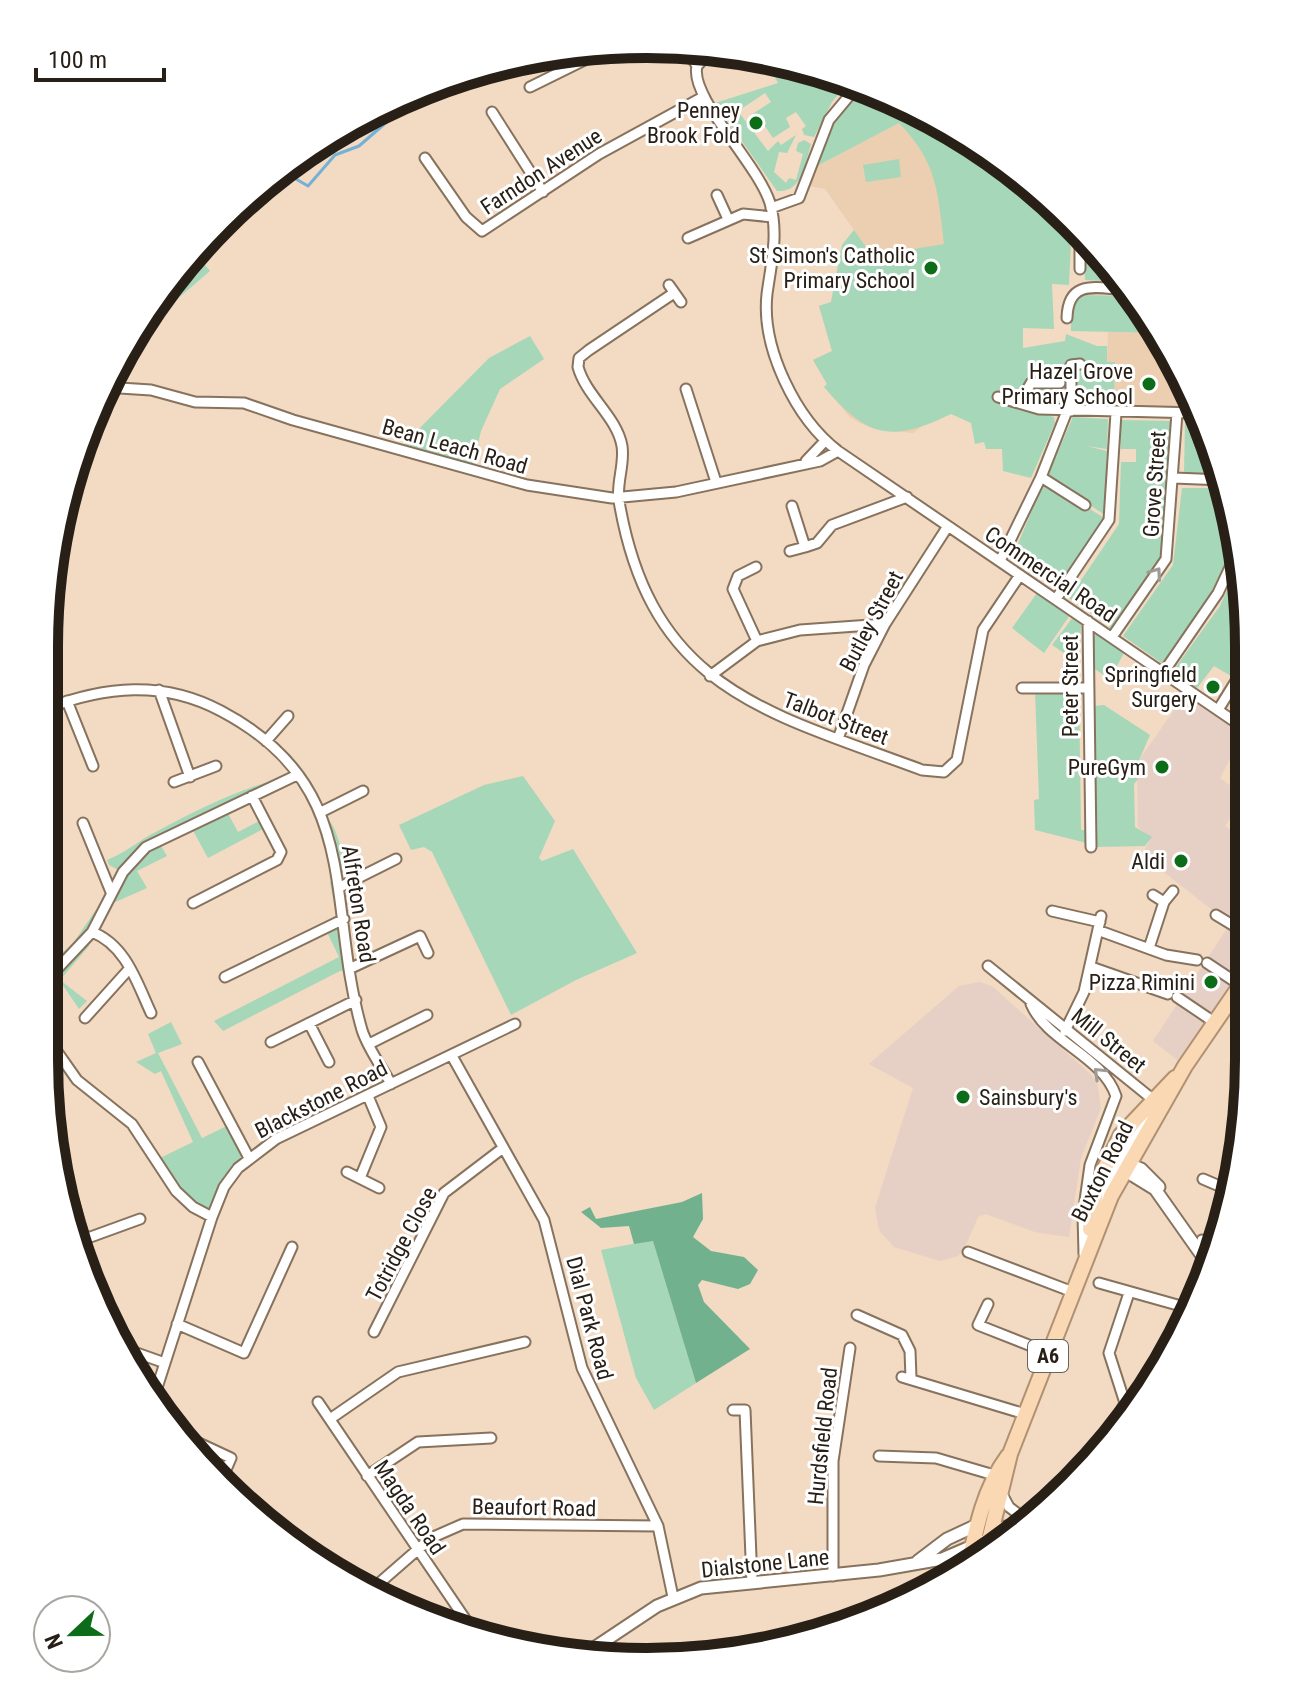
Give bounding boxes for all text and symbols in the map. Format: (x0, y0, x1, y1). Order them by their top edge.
scale bar (36, 32, 164, 82)
text: 100 m (48, 46, 107, 74)
place label: Penney Brook Fold (647, 98, 740, 148)
marker: Penney Brook Fold (747, 114, 765, 132)
street label: Farndon Avenue (476, 123, 606, 220)
place label: St Simon's Catholic Primary School (749, 243, 915, 293)
marker: St Simon's Catholic Primary School (922, 259, 940, 277)
place label: Hazel Grove Primary School (1002, 359, 1133, 409)
marker: Hazel Grove Primary School (1140, 375, 1158, 393)
street label: Bean Leach Road (379, 414, 530, 479)
street label: Grove Street (1138, 430, 1171, 538)
street label: Commercial Road (980, 521, 1121, 628)
street label: Butley Street (835, 567, 908, 676)
one-way arrow (1146, 568, 1161, 582)
street label: Peter Street (1058, 635, 1083, 737)
place label: Springfield Surgery (1104, 662, 1197, 712)
marker: Springfield Surgery (1204, 678, 1222, 696)
street label: Talbot Street (780, 687, 892, 750)
place label: PureGym (1068, 755, 1146, 780)
marker: PureGym (1153, 758, 1171, 776)
street label: Alfreton Road (337, 843, 380, 965)
place label: Aldi (1131, 849, 1165, 874)
marker: Aldi (1172, 852, 1190, 870)
place label: Pizza Rimini (1089, 970, 1195, 995)
marker: Pizza Rimini (1202, 973, 1220, 991)
street label: Mill Street (1066, 1003, 1151, 1078)
street label: Blackstone Road (251, 1055, 392, 1144)
one-way arrow (1094, 1068, 1108, 1082)
place label: Sainsbury's (979, 1085, 1077, 1110)
marker: Sainsbury's (954, 1088, 972, 1106)
street label: Buxton Road (1066, 1117, 1138, 1226)
street label: Totridge Close (361, 1183, 442, 1306)
street label: Dial Park Road (561, 1254, 618, 1383)
road number: A6 (1028, 1340, 1068, 1372)
street label: Hurdsfield Road (803, 1366, 842, 1506)
street label: Magda Road (369, 1455, 450, 1559)
street label: Beaufort Road (472, 1494, 596, 1521)
street label: Dialstone Lane (700, 1544, 830, 1583)
north arrow (32, 1594, 112, 1674)
text: N (40, 1630, 68, 1652)

